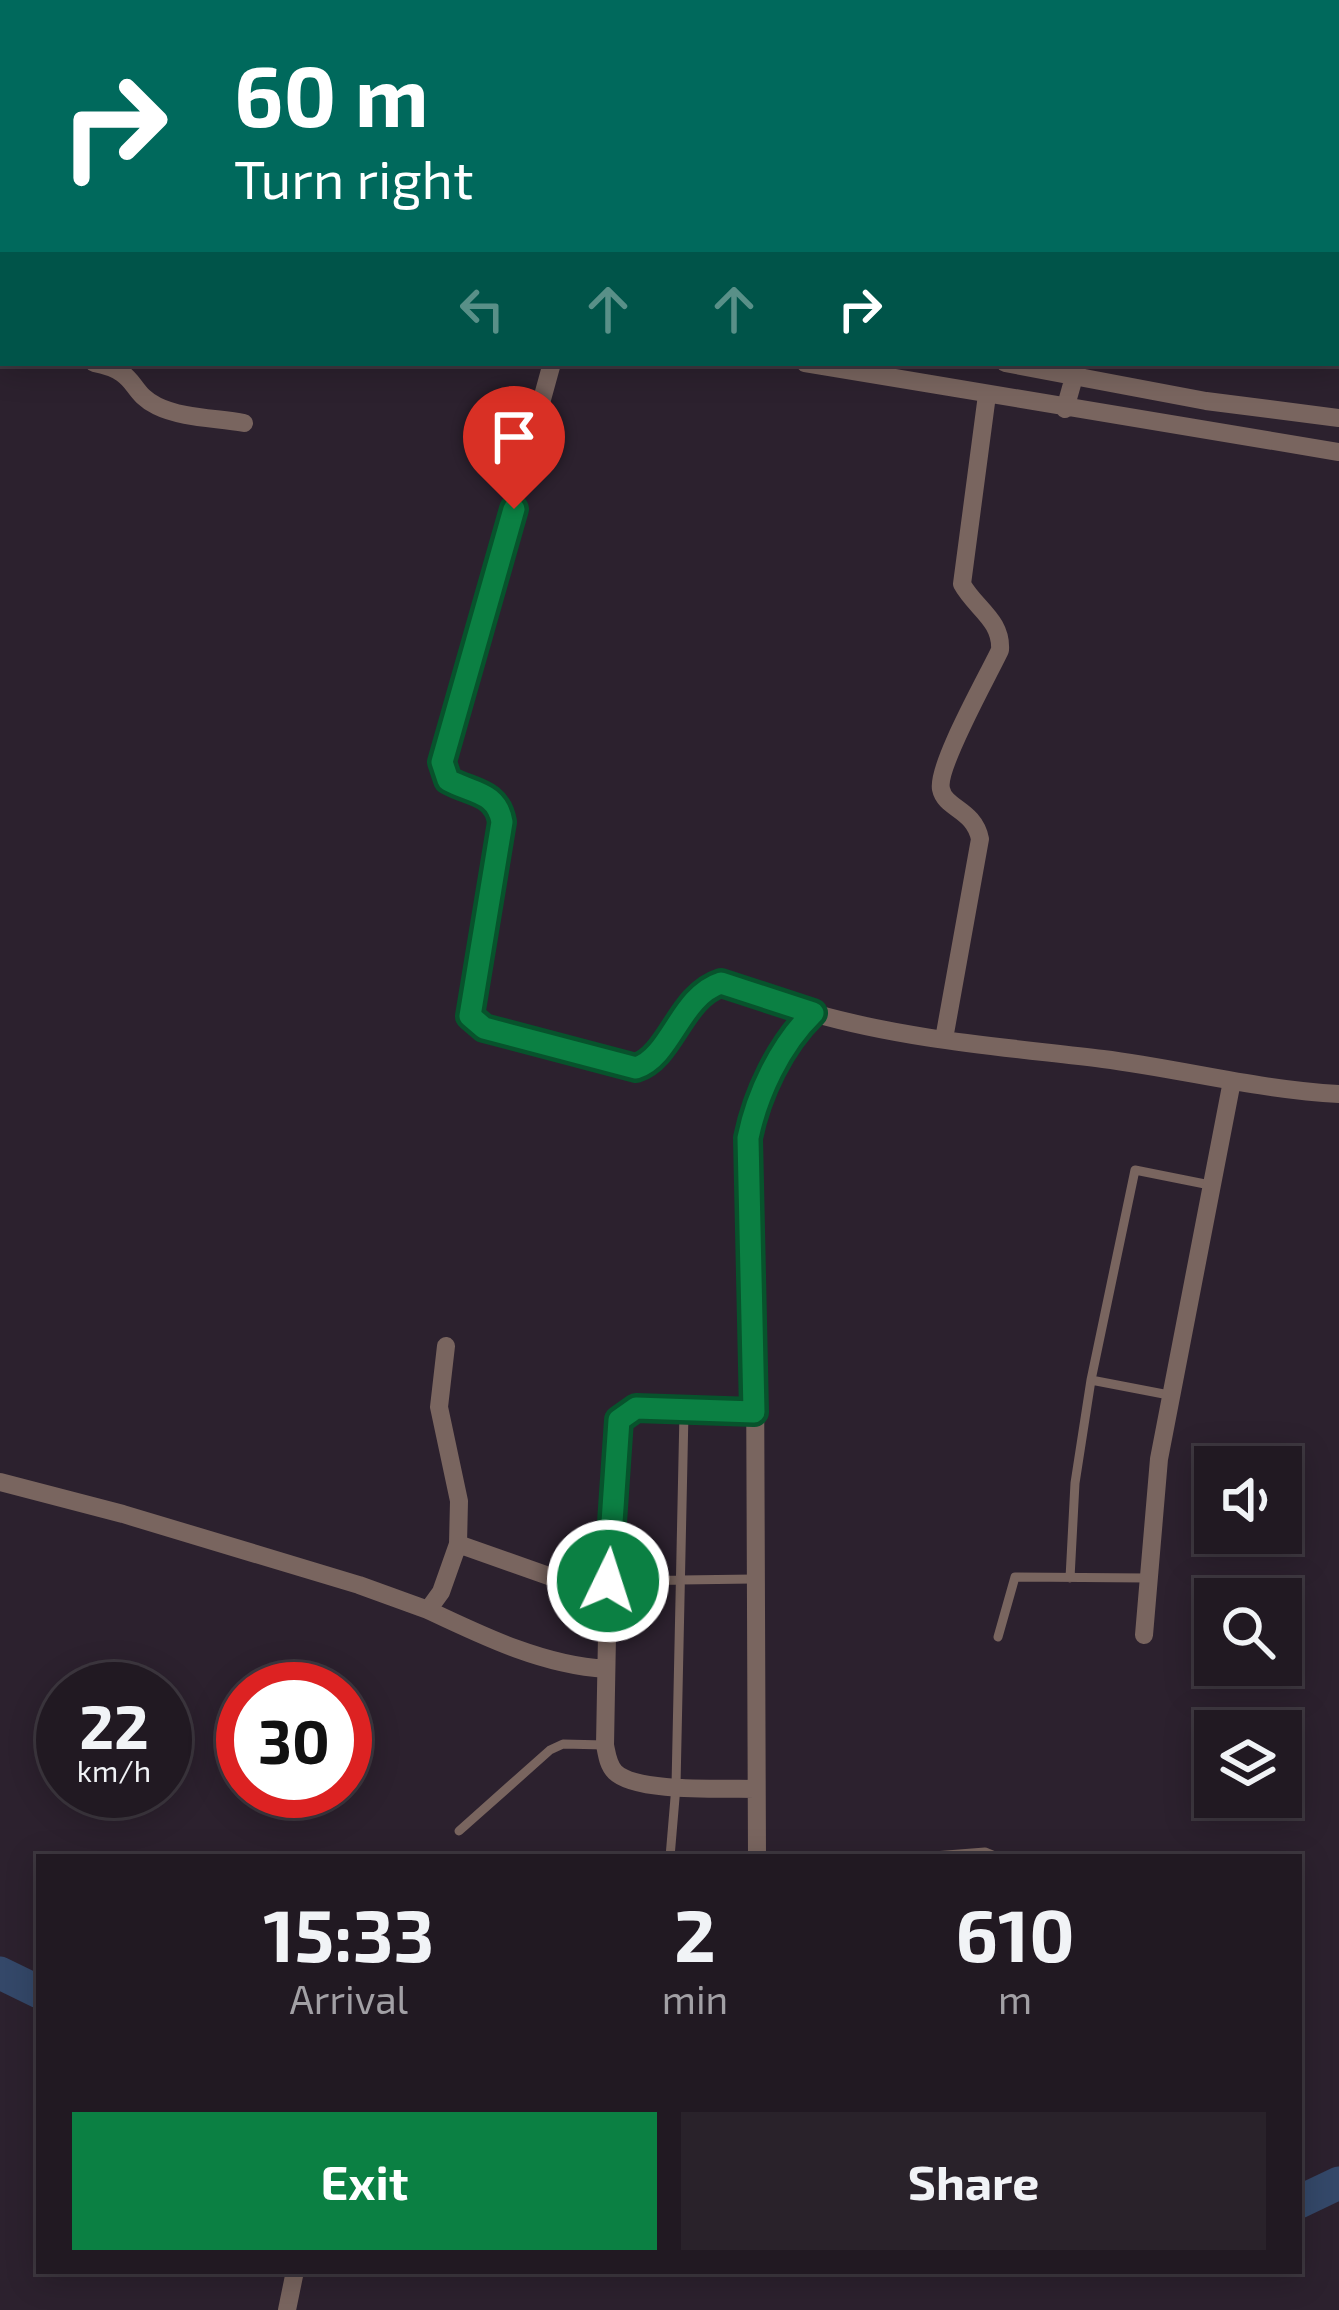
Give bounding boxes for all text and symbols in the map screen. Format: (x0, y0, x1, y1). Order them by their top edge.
text: 60 m (234, 43, 429, 144)
icon: right (36, 48, 192, 204)
text: Turn right (234, 145, 474, 210)
icon: left (449, 276, 515, 342)
icon: ahead (575, 276, 641, 342)
icon: ahead (701, 276, 767, 342)
icon: right (827, 276, 893, 342)
pin (463, 386, 565, 509)
icon: arrive (481, 404, 547, 470)
map controls (1194, 1446, 1302, 1818)
button: sound (1194, 1446, 1302, 1554)
position arrow (545, 1518, 671, 1644)
button: search (1194, 1578, 1302, 1686)
speed limit sign: 30 (216, 1662, 372, 1818)
text: 22 (79, 1689, 149, 1761)
button: layers (1194, 1710, 1302, 1818)
text: km/h (77, 1752, 151, 1788)
text: 15:33 (263, 1890, 434, 1976)
text: 2 (674, 1890, 716, 1976)
text: 610 (956, 1890, 1075, 1976)
text: Arrival (290, 1975, 408, 2022)
text: min (662, 1975, 728, 2022)
text: m (998, 1975, 1032, 2022)
button: Exit (72, 2112, 657, 2250)
button: Share (681, 2112, 1266, 2250)

